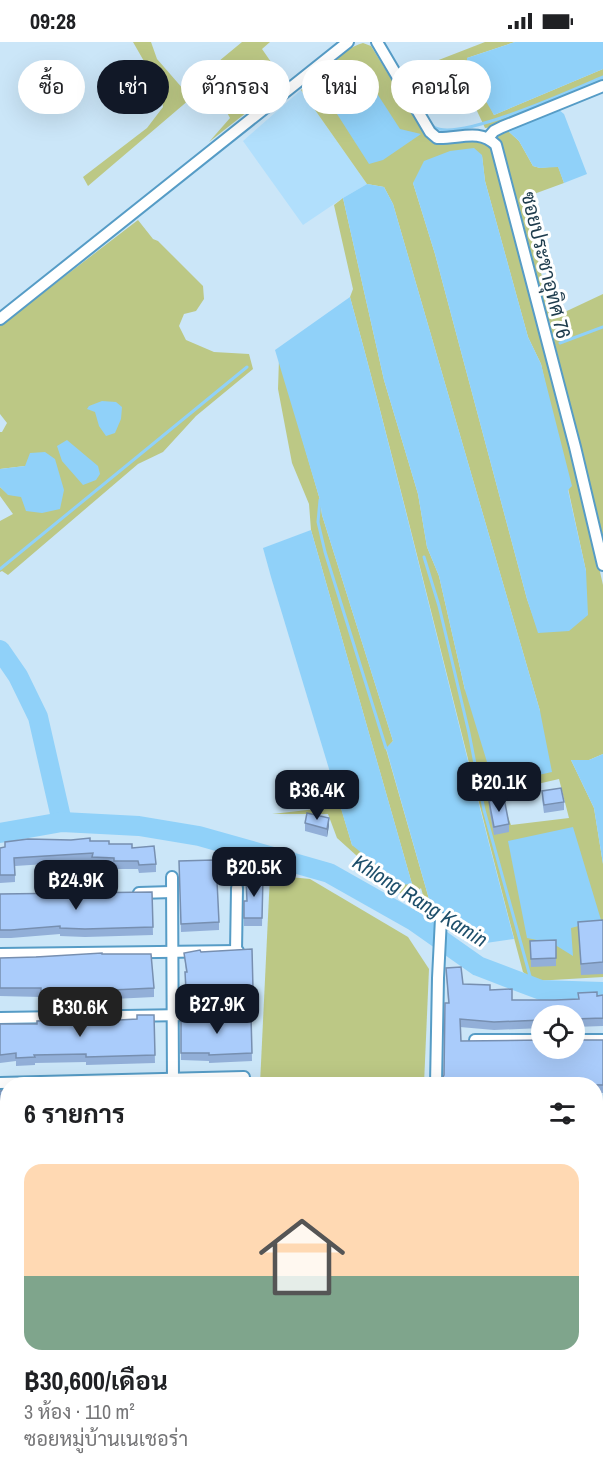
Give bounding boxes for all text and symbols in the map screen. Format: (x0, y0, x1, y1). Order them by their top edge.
text: 09:28 (30, 6, 76, 36)
chip: ซื้อ (18, 60, 85, 114)
chip: เช่า (97, 60, 169, 114)
chip: ตัวกรอง (181, 60, 290, 114)
chip: ใหม่ (302, 60, 379, 114)
chip: คอนโด (391, 60, 491, 114)
street label: ซอยประชาอุทิศ 76 (514, 189, 578, 341)
pin: ฿20.1K (450, 762, 548, 813)
text: ฿20.1K (471, 768, 527, 795)
pin: ฿36.4K (268, 770, 366, 821)
text: ฿36.4K (289, 776, 345, 803)
pin: ฿20.5K (205, 847, 303, 898)
water label: Khlong Rang Kamin (347, 847, 493, 954)
text: ฿20.5K (226, 853, 282, 880)
pin: ฿24.9K (27, 860, 125, 911)
text: ฿24.9K (48, 866, 104, 893)
pin: ฿27.9K (168, 984, 266, 1035)
pin: ฿30.6K (31, 987, 129, 1038)
text: ฿27.9K (189, 990, 245, 1017)
text: ฿30.6K (52, 993, 108, 1020)
map controls (531, 1005, 585, 1059)
button: locate (531, 1005, 585, 1059)
text: 6 รายการ (24, 1096, 125, 1131)
icon: filters (546, 1097, 579, 1130)
icon: home (248, 1203, 356, 1311)
text: ฿30,600/เดือน (24, 1363, 168, 1398)
text: 3 ห้อง · 110 m² (24, 1398, 135, 1425)
text: ซอยหมู่บ้านเนเชอร่า (24, 1425, 188, 1452)

